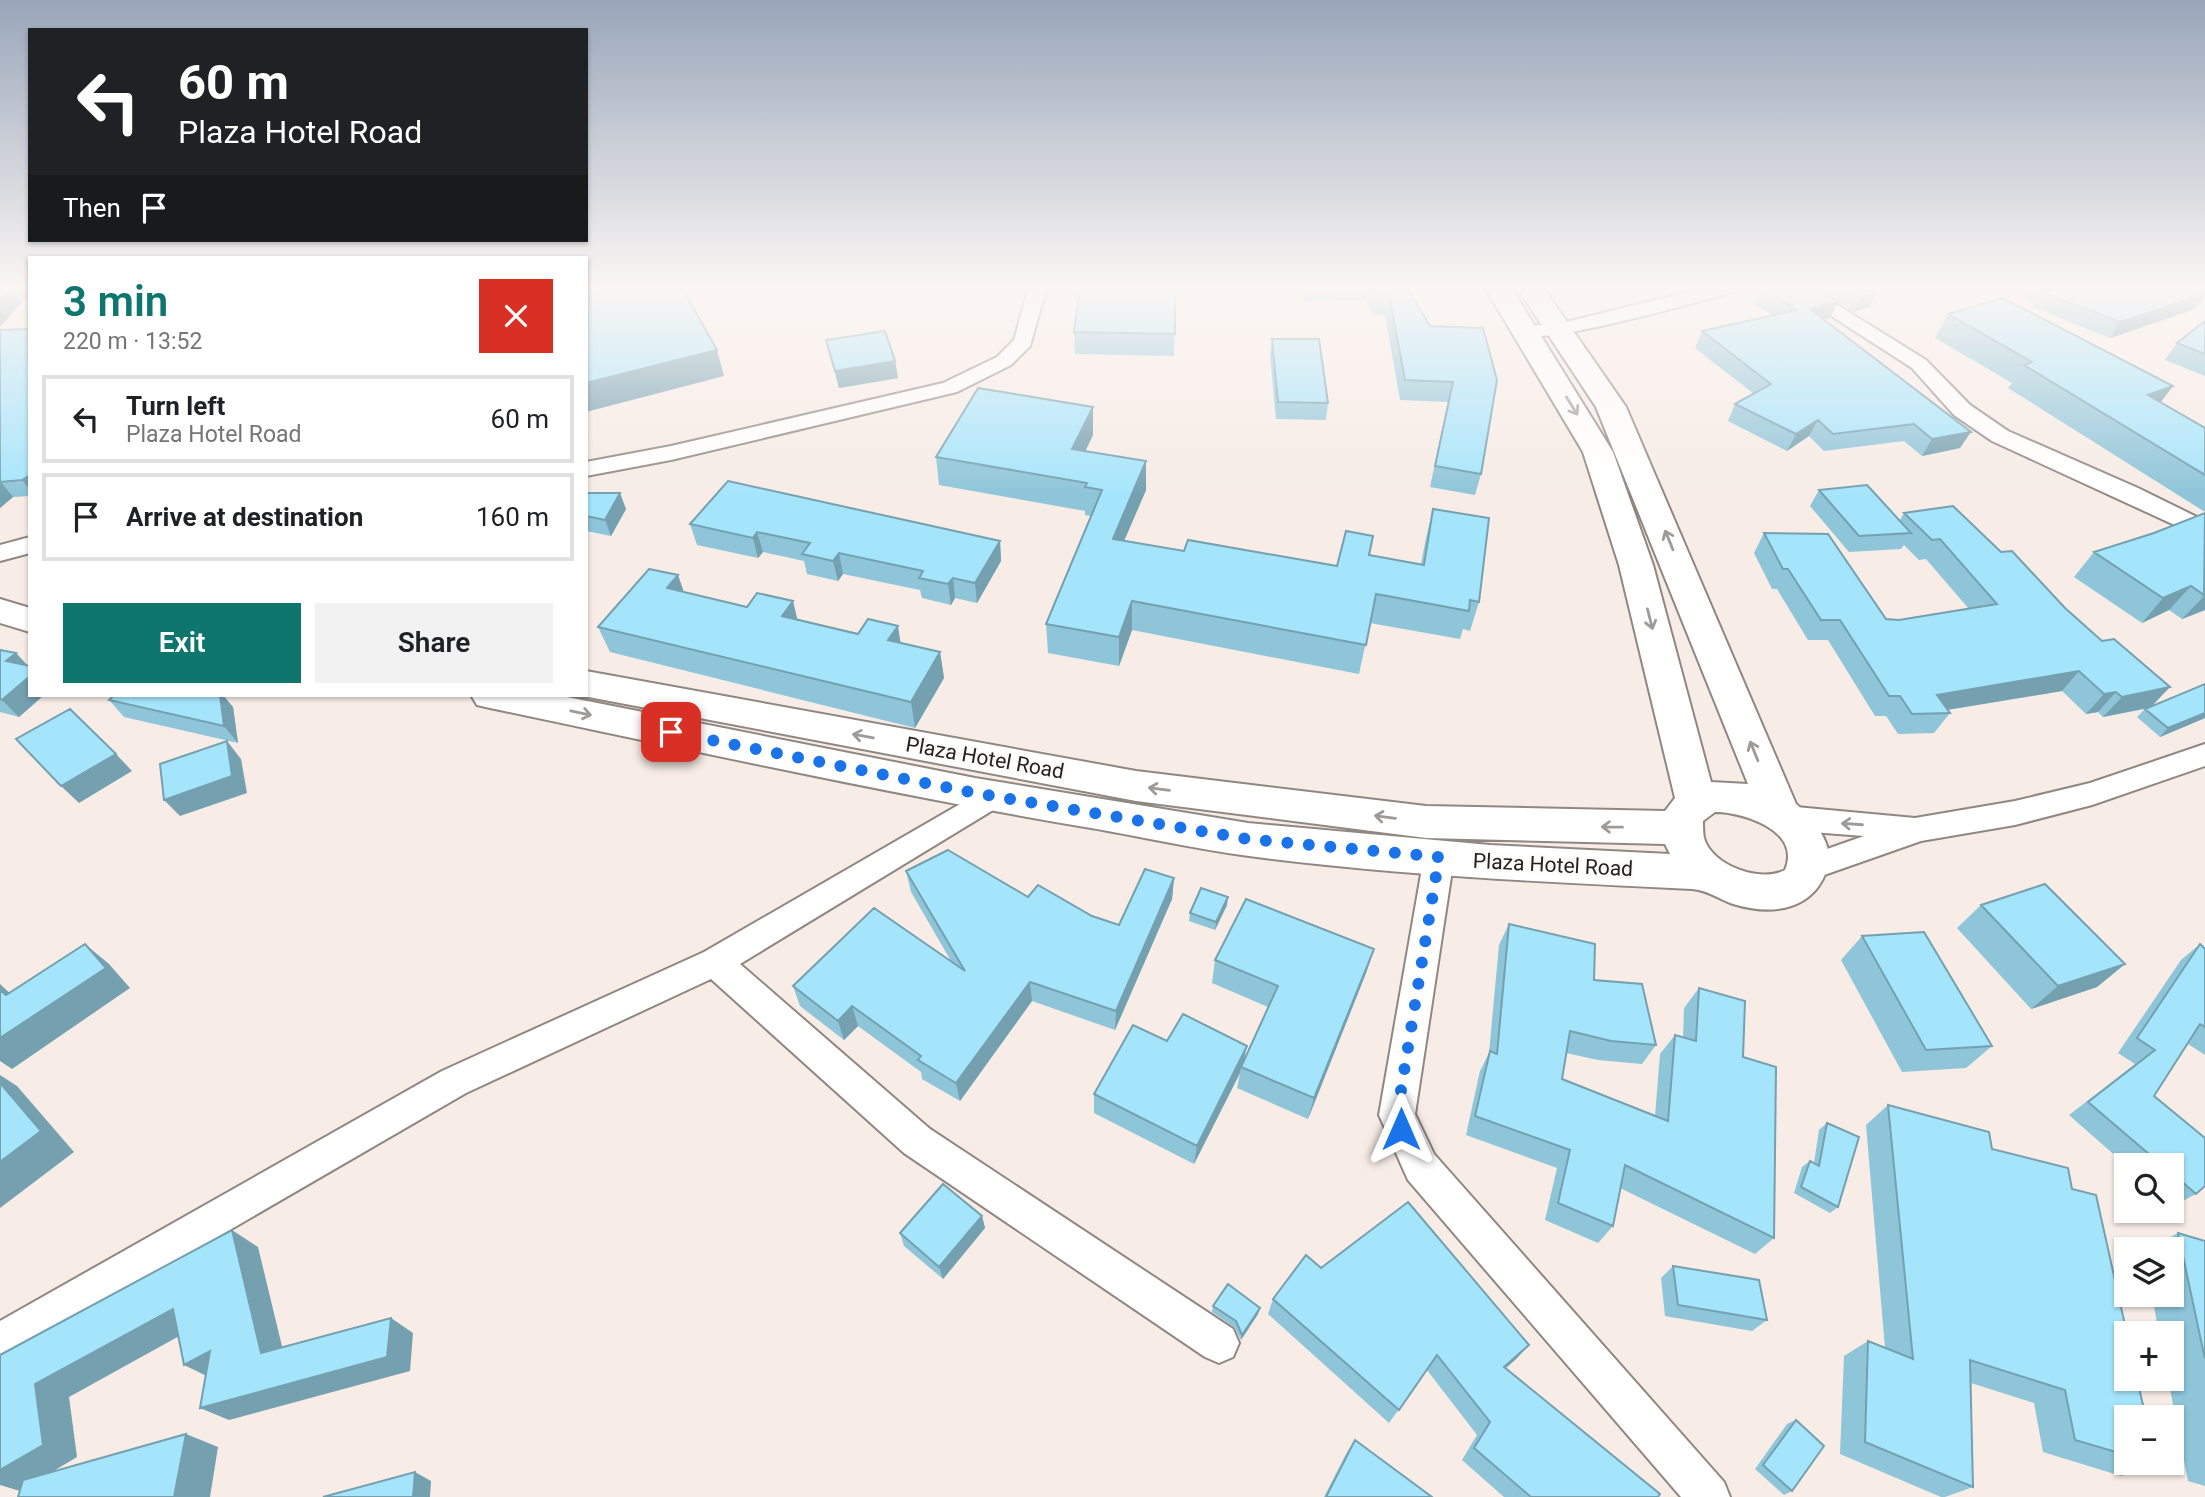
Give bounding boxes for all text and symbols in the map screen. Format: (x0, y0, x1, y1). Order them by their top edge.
text: 60 m (178, 54, 289, 111)
icon: left (63, 56, 154, 147)
text: Plaza Hotel Road (178, 113, 422, 151)
icon: arrive (135, 189, 173, 227)
text: Then (63, 193, 121, 223)
text: 3 min (63, 277, 168, 326)
button: close (479, 279, 553, 353)
text: 220 m · 13:52 (63, 328, 202, 355)
text: Turn left (126, 391, 225, 421)
one-way arrow (1565, 396, 1579, 416)
icon: left (67, 400, 105, 438)
text: 60 m (491, 404, 549, 434)
text: Plaza Hotel Road (126, 421, 302, 448)
icon: arrive (67, 498, 105, 536)
text: Arrive at destination (126, 502, 363, 532)
text: 160 m (476, 502, 549, 532)
one-way arrow (1662, 530, 1675, 552)
button: Exit (63, 603, 301, 683)
button: Share (315, 603, 553, 683)
one-way arrow (1644, 607, 1657, 630)
pin (641, 702, 701, 762)
one-way arrow (569, 707, 592, 721)
icon: arrive (652, 713, 690, 751)
one-way arrow (852, 728, 875, 742)
street label: Plaza Hotel Road (904, 732, 1066, 784)
one-way arrow (1747, 741, 1760, 762)
one-way arrow (1148, 782, 1171, 795)
one-way arrow (1374, 811, 1396, 824)
one-way arrow (1841, 817, 1864, 830)
one-way arrow (1600, 820, 1623, 833)
street label: Plaza Hotel Road (1472, 849, 1634, 881)
position arrow (1364, 1092, 1438, 1166)
map controls (2114, 1153, 2184, 1475)
button: search (2114, 1153, 2184, 1223)
button: layers (2114, 1237, 2184, 1307)
button: + (2114, 1321, 2184, 1391)
button: − (2114, 1405, 2184, 1475)

